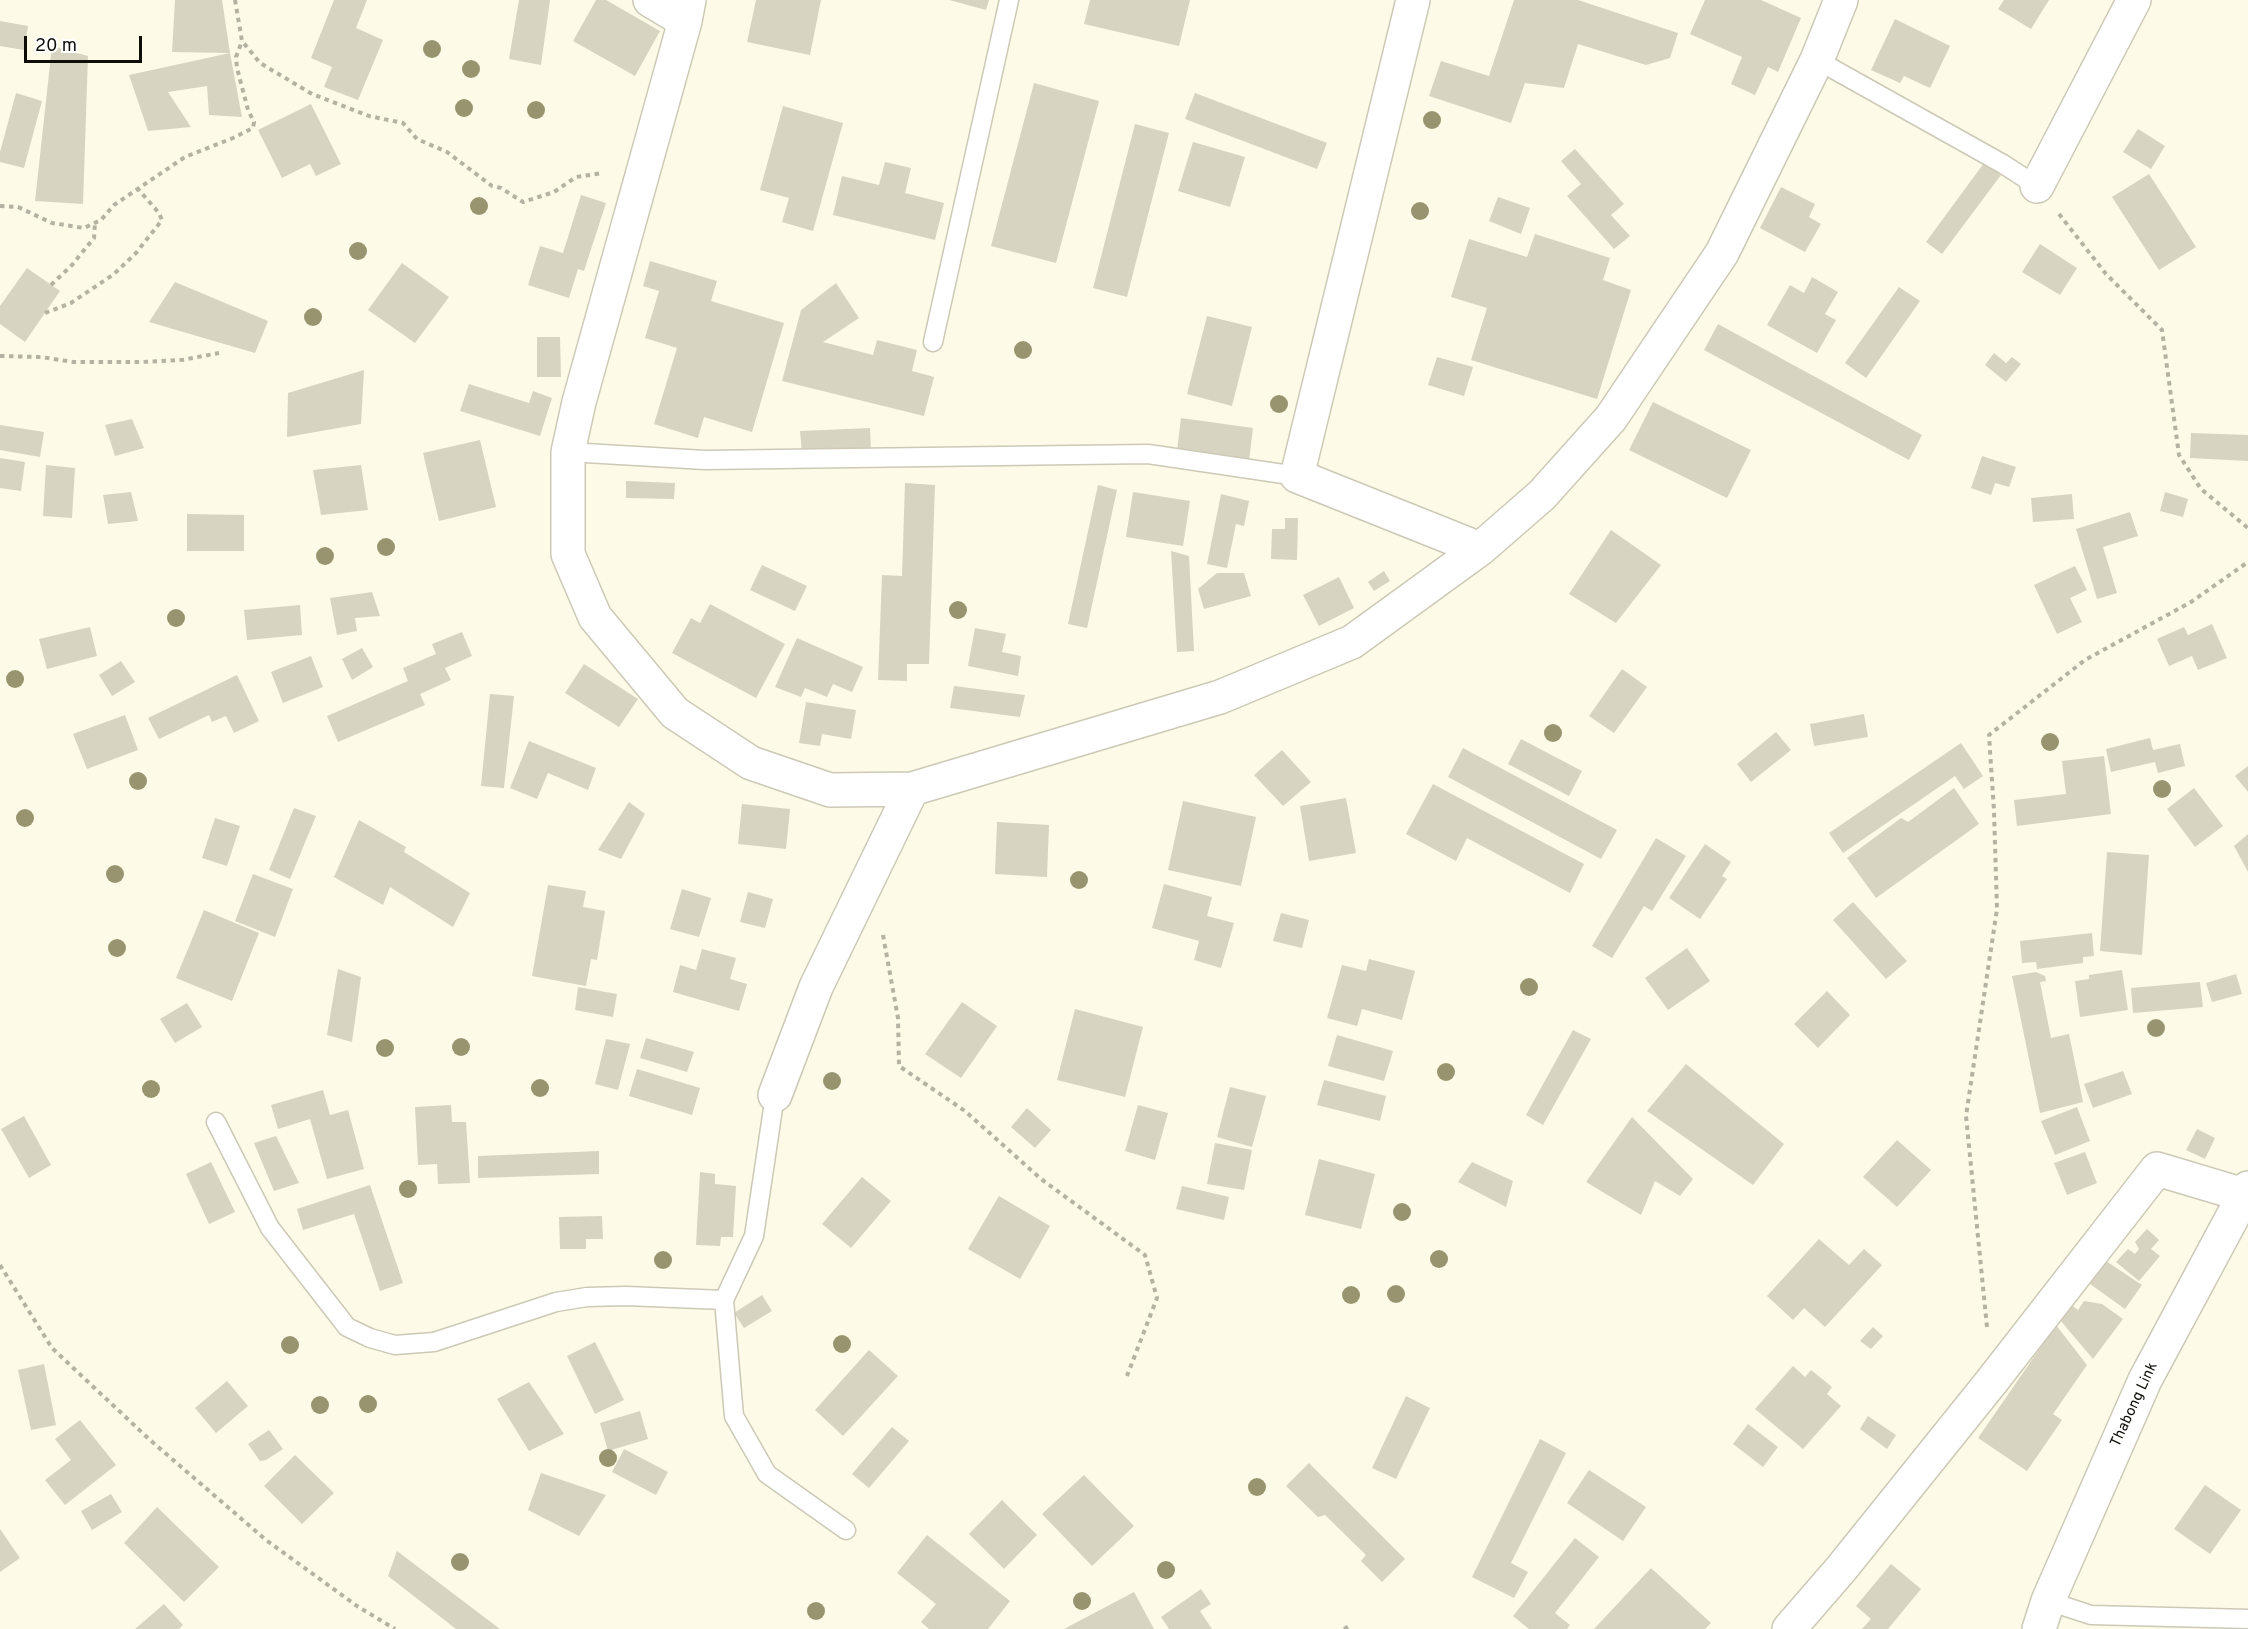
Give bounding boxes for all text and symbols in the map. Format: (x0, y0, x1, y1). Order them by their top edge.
scale bar (27, 24, 146, 62)
text: 20 m (35, 35, 77, 58)
street label: Thabong Link (2108, 1360, 2162, 1450)

